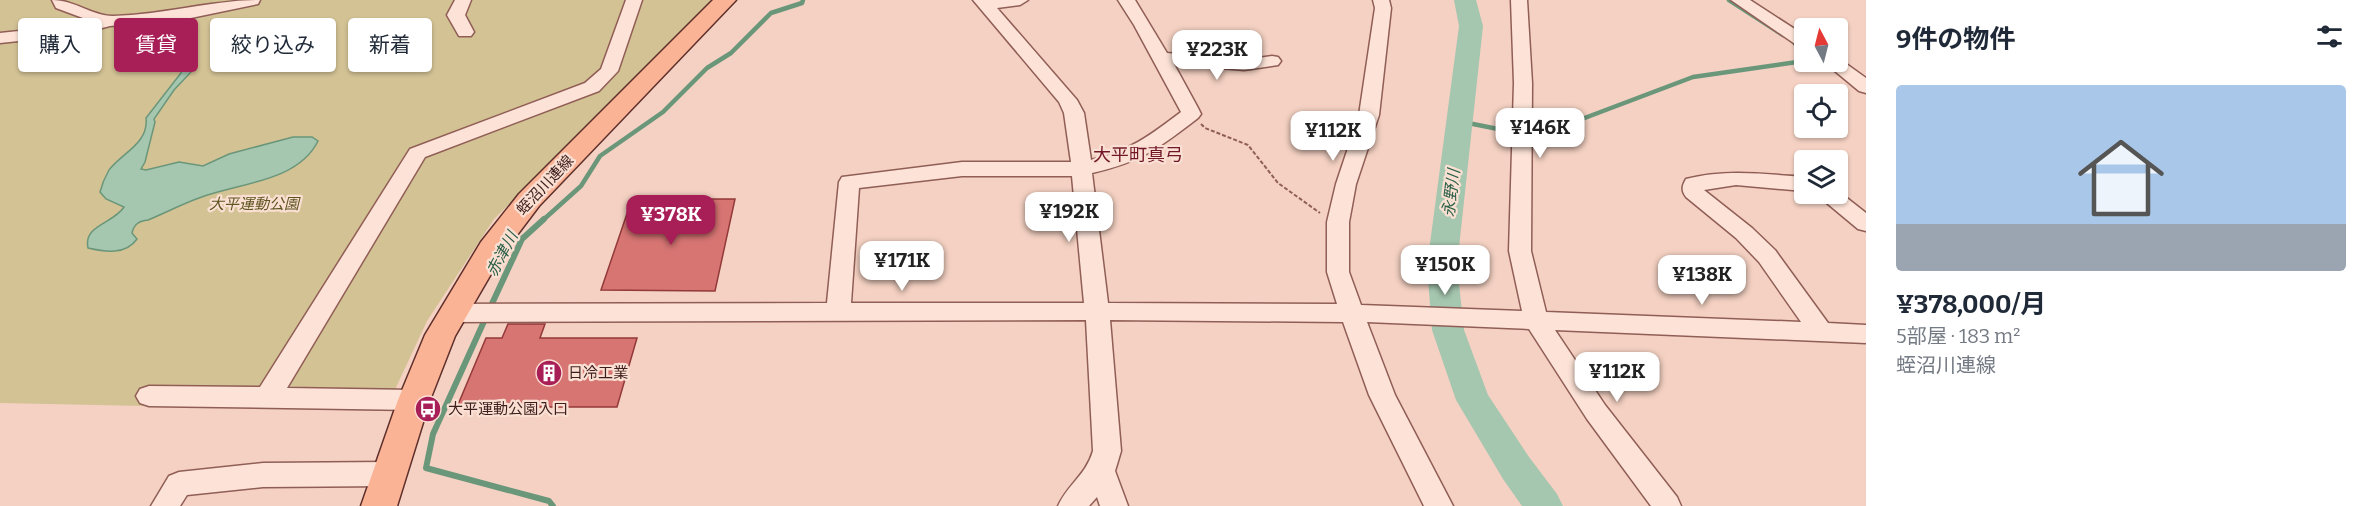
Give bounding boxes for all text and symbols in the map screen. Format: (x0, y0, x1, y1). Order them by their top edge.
chip: 購入 (18, 18, 102, 72)
chip: 賃貸 (114, 18, 198, 72)
chip: 絞り込み (210, 18, 336, 72)
chip: 新着 (348, 18, 432, 72)
north arrow (1794, 18, 1848, 72)
map controls (1794, 18, 1848, 204)
icon: filters (2313, 20, 2346, 53)
text: 9件の物件 (1896, 24, 2015, 55)
pin: ¥223K (1175, 30, 1259, 81)
text: ¥223K (1186, 37, 1248, 61)
button: locate (1794, 84, 1848, 138)
pin: ¥146K (1498, 108, 1582, 159)
pin: ¥112K (1291, 111, 1375, 162)
text: ¥146K (1510, 115, 1570, 139)
text: ¥112K (1305, 118, 1361, 142)
icon: home (2067, 124, 2175, 232)
district label: 大平町真弓 (1093, 144, 1183, 166)
button: layers (1794, 150, 1848, 204)
street label: 蛭沼川連線 (513, 151, 577, 219)
water label: 永野川 (1439, 166, 1464, 218)
pin: ¥192K (1027, 192, 1111, 243)
park label: 大平運動公園 (209, 195, 301, 213)
pin: ¥378K (629, 195, 713, 246)
text: ¥192K (1039, 199, 1099, 223)
text: ¥378K (640, 202, 702, 226)
water label: 赤津川 (482, 227, 523, 280)
pin: ¥171K (860, 241, 944, 292)
pin: ¥150K (1403, 245, 1487, 296)
text: ¥171K (874, 248, 930, 272)
text: ¥150K (1415, 252, 1475, 276)
pin: ¥138K (1660, 255, 1744, 306)
text: ¥138K (1672, 262, 1732, 286)
text: ¥378,000/月 (1896, 289, 2046, 320)
text: 5部屋 · 183 m² (1896, 324, 2020, 348)
pin: ¥112K (1575, 352, 1659, 403)
text: 蛭沼川連線 (1896, 353, 1996, 377)
building icon: 日冷工業 (534, 358, 564, 388)
text: ¥112K (1589, 359, 1645, 383)
place label: 日冷工業 (568, 364, 628, 382)
bus stop icon: 大平運動公園入口 (413, 394, 443, 424)
place label: 大平運動公園入口 (448, 400, 568, 418)

